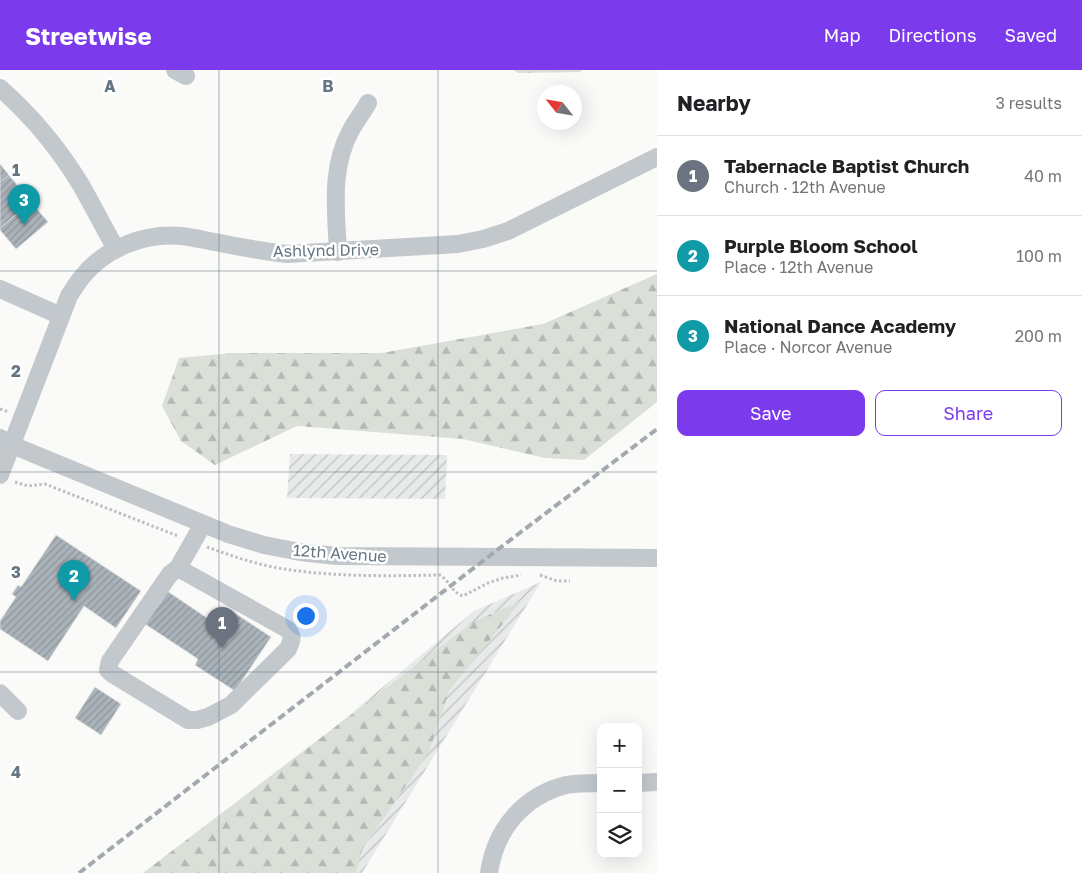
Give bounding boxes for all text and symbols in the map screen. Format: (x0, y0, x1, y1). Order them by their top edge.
text: Streetwise (25, 21, 152, 50)
text: Map (824, 24, 860, 46)
text: Directions (888, 24, 976, 46)
text: Saved (1004, 24, 1057, 46)
text: A (104, 76, 116, 96)
text: B (322, 76, 334, 96)
north arrow (537, 85, 582, 130)
text: Nearby (677, 90, 751, 116)
text: 3 results (995, 93, 1062, 113)
text: Tabernacle Baptist Church (724, 154, 969, 177)
text: 1 (12, 160, 20, 180)
text: 1 (689, 166, 697, 186)
text: 40 m (1024, 166, 1062, 186)
text: Church · 12th Avenue (724, 177, 886, 197)
pin: 3 (8, 184, 40, 225)
text: Purple Bloom School (724, 234, 918, 257)
street label: Ashlynd Drive (273, 239, 379, 261)
text: 2 (688, 246, 698, 266)
text: 100 m (1016, 246, 1062, 266)
text: Place · 12th Avenue (724, 257, 873, 277)
text: National Dance Academy (724, 314, 956, 337)
text: 3 (688, 326, 698, 346)
text: 200 m (1015, 326, 1062, 346)
text: Place · Norcor Avenue (724, 337, 892, 357)
text: 2 (11, 361, 21, 381)
button: Save (677, 390, 865, 436)
button: Share (875, 390, 1062, 436)
street label: 12th Avenue (293, 540, 387, 566)
pin: 2 (58, 560, 90, 601)
text: 3 (11, 562, 21, 582)
your location (293, 603, 319, 629)
pin: 1 (206, 607, 238, 648)
map controls (597, 723, 642, 858)
button: + (597, 723, 642, 768)
text: 4 (11, 762, 21, 782)
button: − (597, 768, 642, 813)
button: layers (597, 813, 642, 858)

